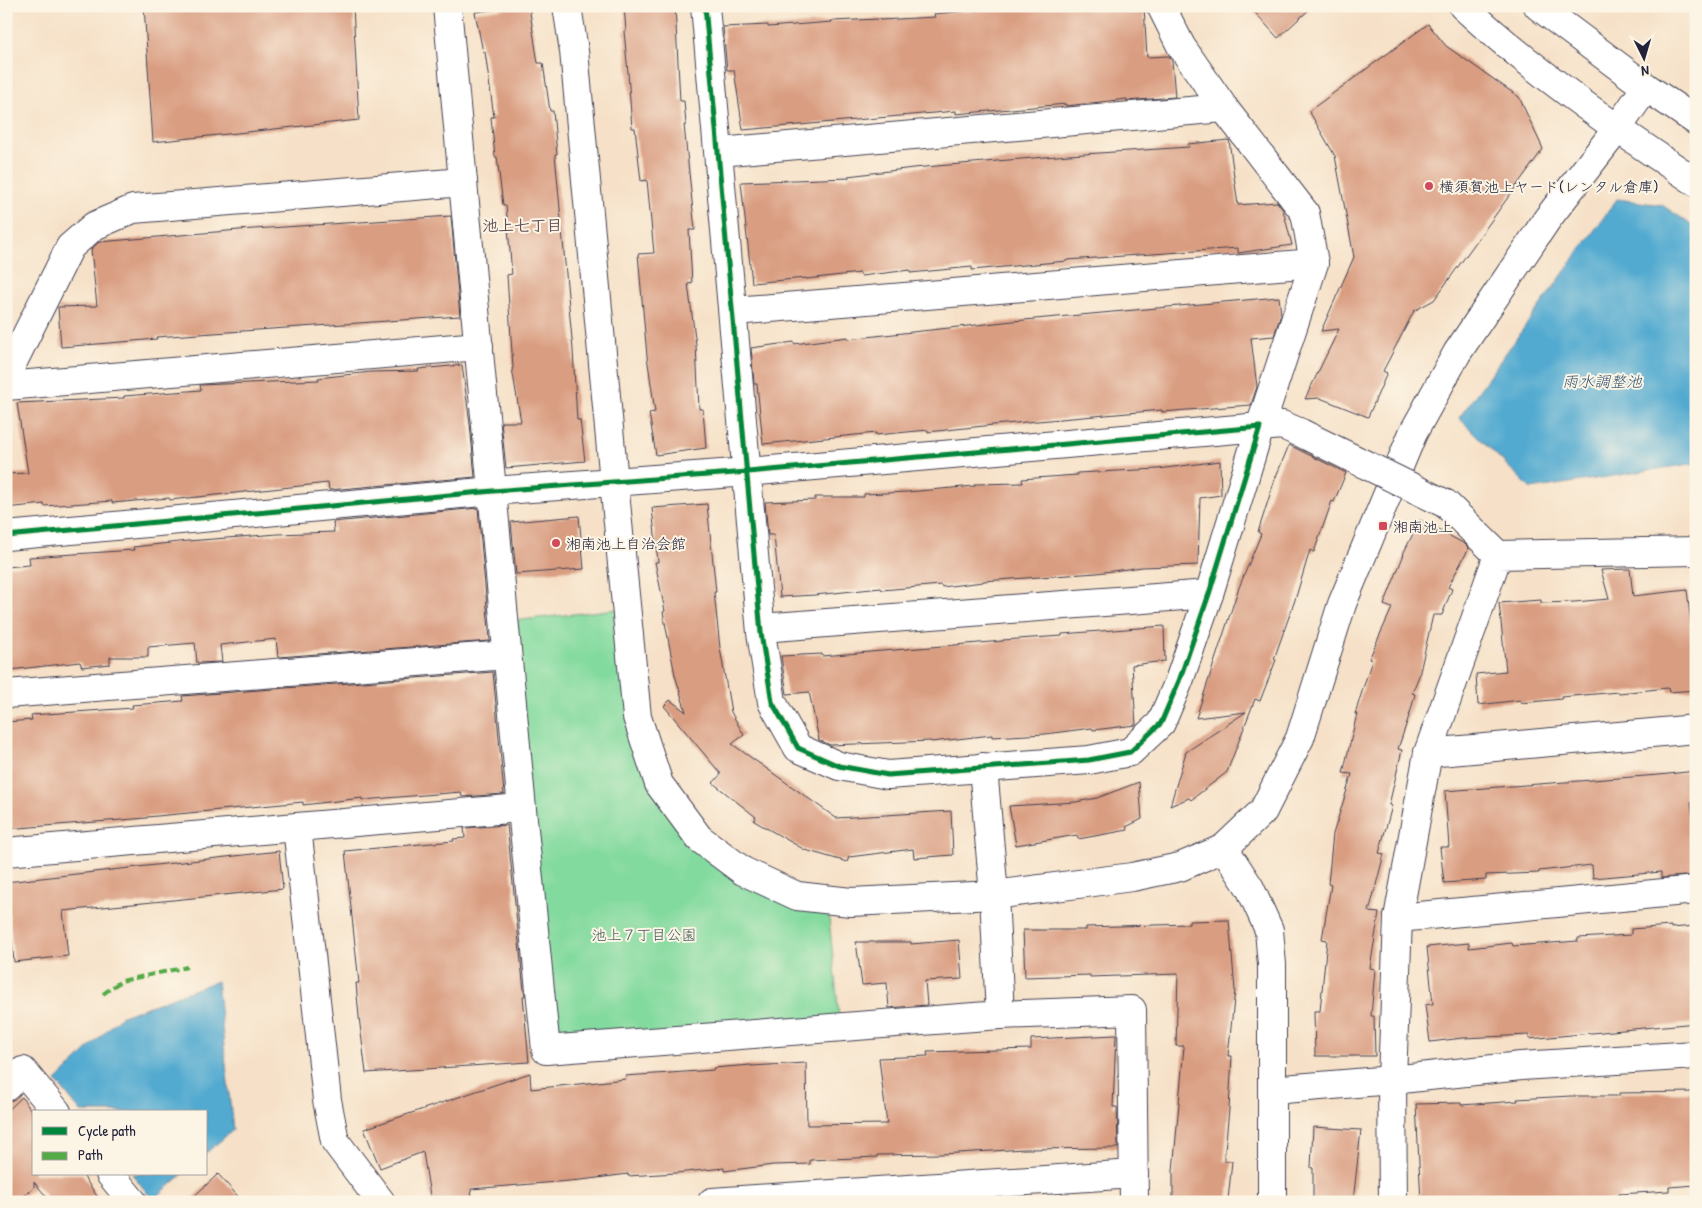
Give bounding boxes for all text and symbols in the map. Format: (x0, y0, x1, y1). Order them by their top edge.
north arrow (1620, 32, 1670, 82)
text: N (1640, 62, 1650, 81)
place label: 横須賀池上ヤード(レンタル倉庫) (1439, 176, 1659, 197)
marker: 横須賀池上ヤード(レンタル倉庫) (1423, 180, 1435, 192)
district label: 池上七丁目 (482, 214, 562, 236)
water label: 雨水調整池 (1562, 370, 1643, 392)
place label: 湘南池上 (1393, 516, 1453, 537)
marker: 湘南池上 (1377, 520, 1389, 532)
place label: 湘南池上自治会館 (566, 533, 686, 554)
marker: 湘南池上自治会館 (550, 537, 562, 549)
park label: 池上７丁目公園 (591, 924, 697, 945)
legend (32, 1110, 208, 1176)
text: Cycle path (78, 1120, 136, 1141)
text: Path (78, 1144, 103, 1165)

